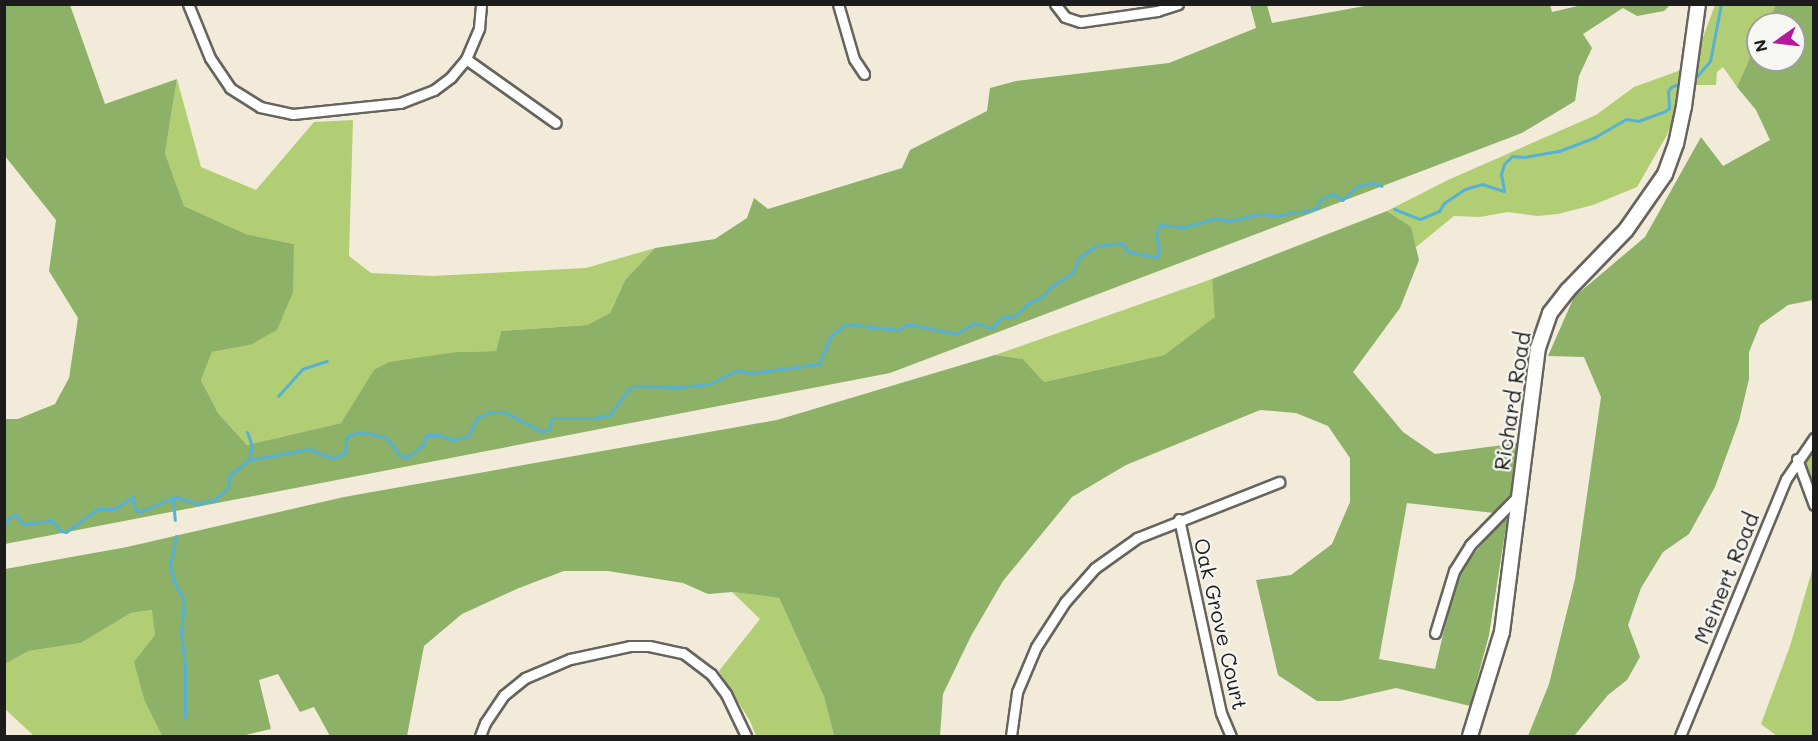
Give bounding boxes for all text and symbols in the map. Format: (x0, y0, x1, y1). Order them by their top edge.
north arrow (1746, 12, 1806, 72)
text: N (1748, 38, 1772, 54)
street label: Richard Road (1489, 330, 1535, 472)
street label: Meinert Road (1688, 509, 1764, 647)
street label: Oak Grove Court (1189, 536, 1253, 712)

